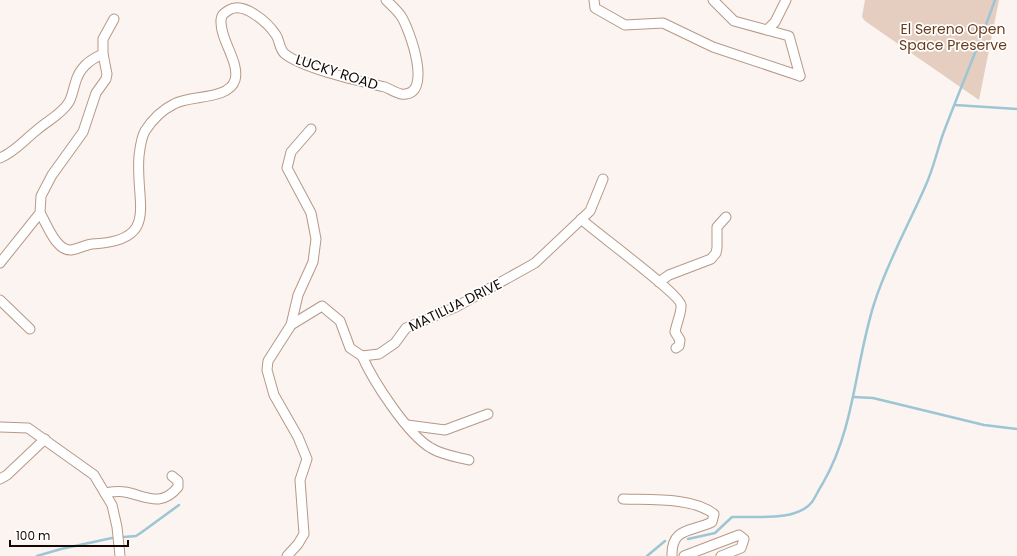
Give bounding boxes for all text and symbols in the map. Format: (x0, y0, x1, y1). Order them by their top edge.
park label: El Sereno Open Space Preserve (899, 19, 1007, 55)
street label: LUCKY ROAD (293, 49, 381, 95)
street label: MATILIJA DRIVE (405, 274, 505, 336)
scale bar (10, 522, 128, 548)
text: 100 m (16, 527, 50, 544)

